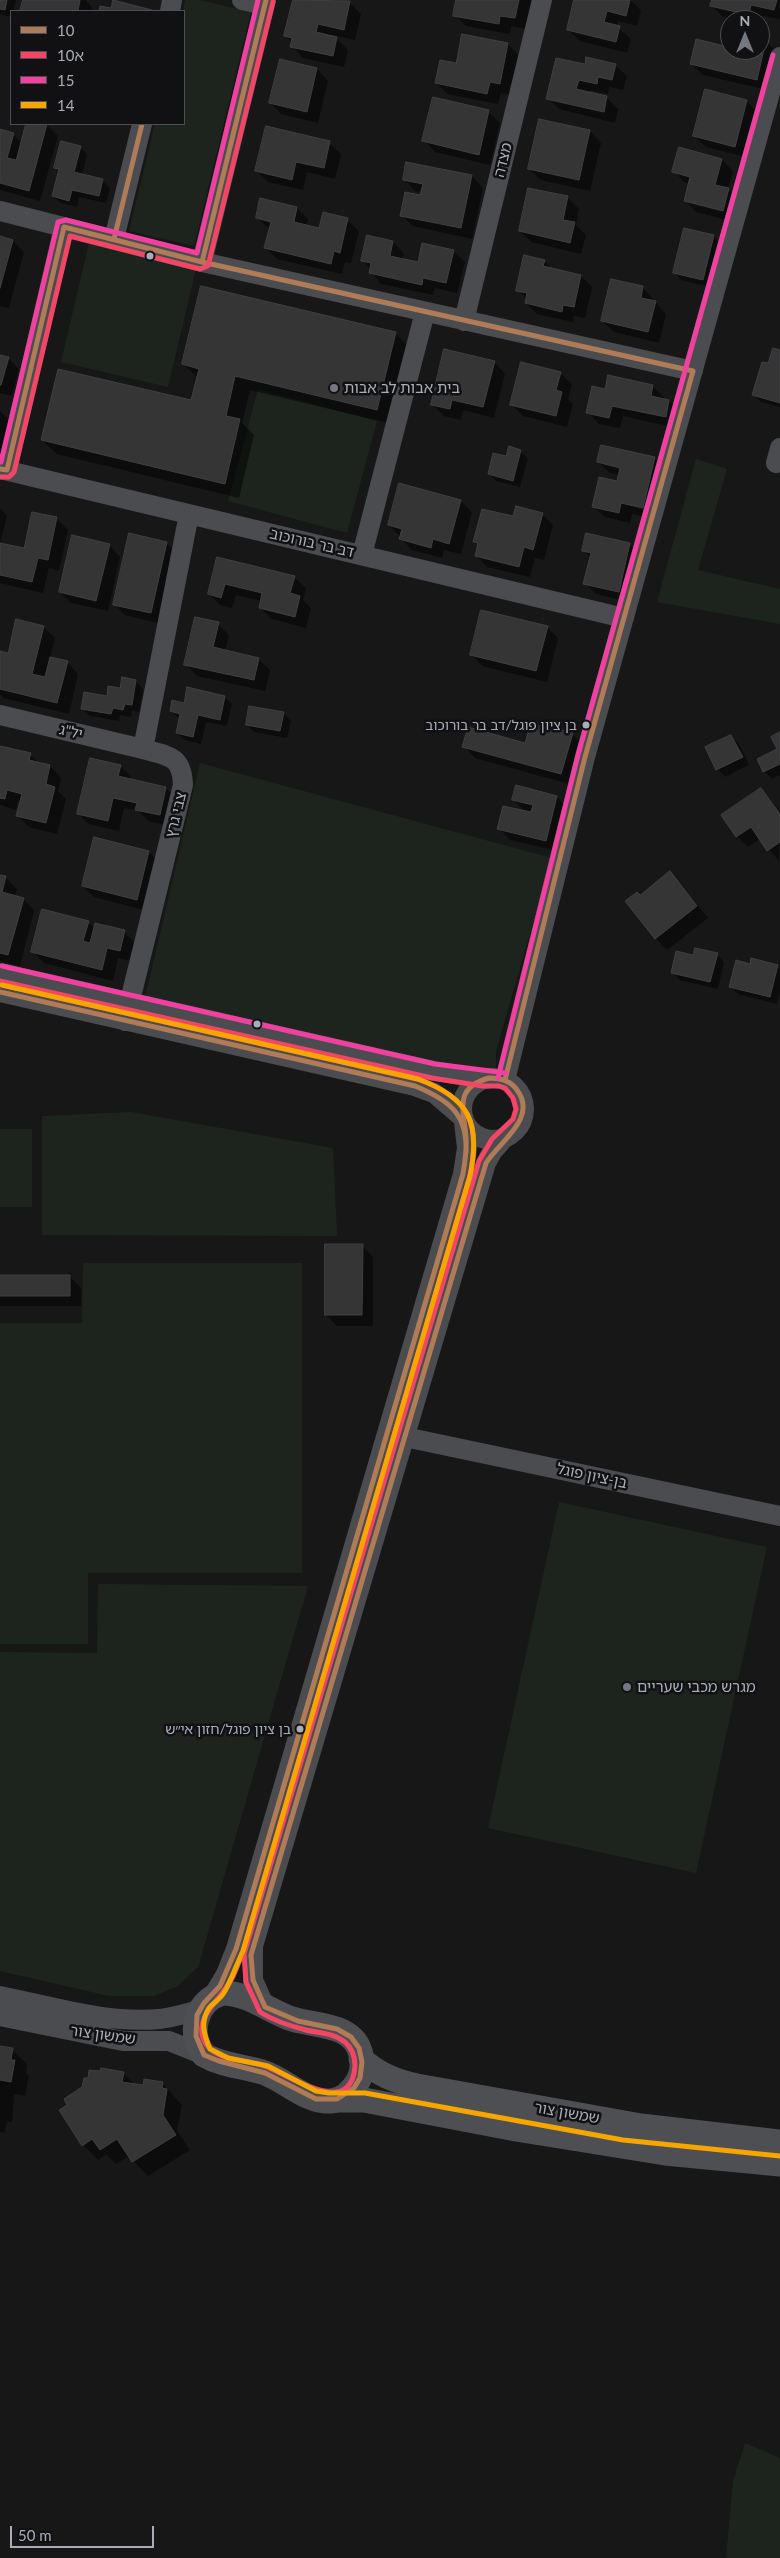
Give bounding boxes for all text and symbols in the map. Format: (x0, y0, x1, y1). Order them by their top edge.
legend (10, 10, 185, 125)
north arrow (720, 10, 770, 60)
text: N (740, 12, 750, 29)
text: 10 (57, 21, 74, 39)
text: 10א (57, 46, 84, 64)
text: 15 (57, 71, 74, 89)
text: 14 (57, 96, 74, 114)
street label: מצדה (490, 141, 516, 179)
unlabelled marker (145, 251, 155, 261)
place label: בית אבות לב אבות (344, 379, 460, 397)
marker: בית אבות לב אבות (328, 382, 340, 394)
street label: דב בר בורוכוב (268, 525, 356, 561)
place label: בן ציון פוגל/דב בר בורוכוב (425, 717, 577, 733)
marker: בן ציון פוגל/דב בר בורוכוב (581, 720, 591, 730)
street label: יל"ג (58, 721, 84, 743)
street label: צבי גרץ (162, 790, 190, 840)
unlabelled marker (252, 1019, 262, 1029)
street label: בן-ציון פוגל (555, 1460, 629, 1492)
place label: מגרש מכבי שעריים (637, 1678, 756, 1696)
marker: מגרש מכבי שעריים (621, 1681, 633, 1693)
place label: בן ציון פוגל/חזון אי״ש (165, 1721, 291, 1737)
marker: בן ציון פוגל/חזון אי״ש (295, 1724, 305, 1734)
street label: שמשון צור (69, 2022, 137, 2048)
street label: שמשון צור (533, 2098, 601, 2128)
scale bar (12, 2516, 156, 2548)
text: 50 m (18, 2526, 52, 2544)

